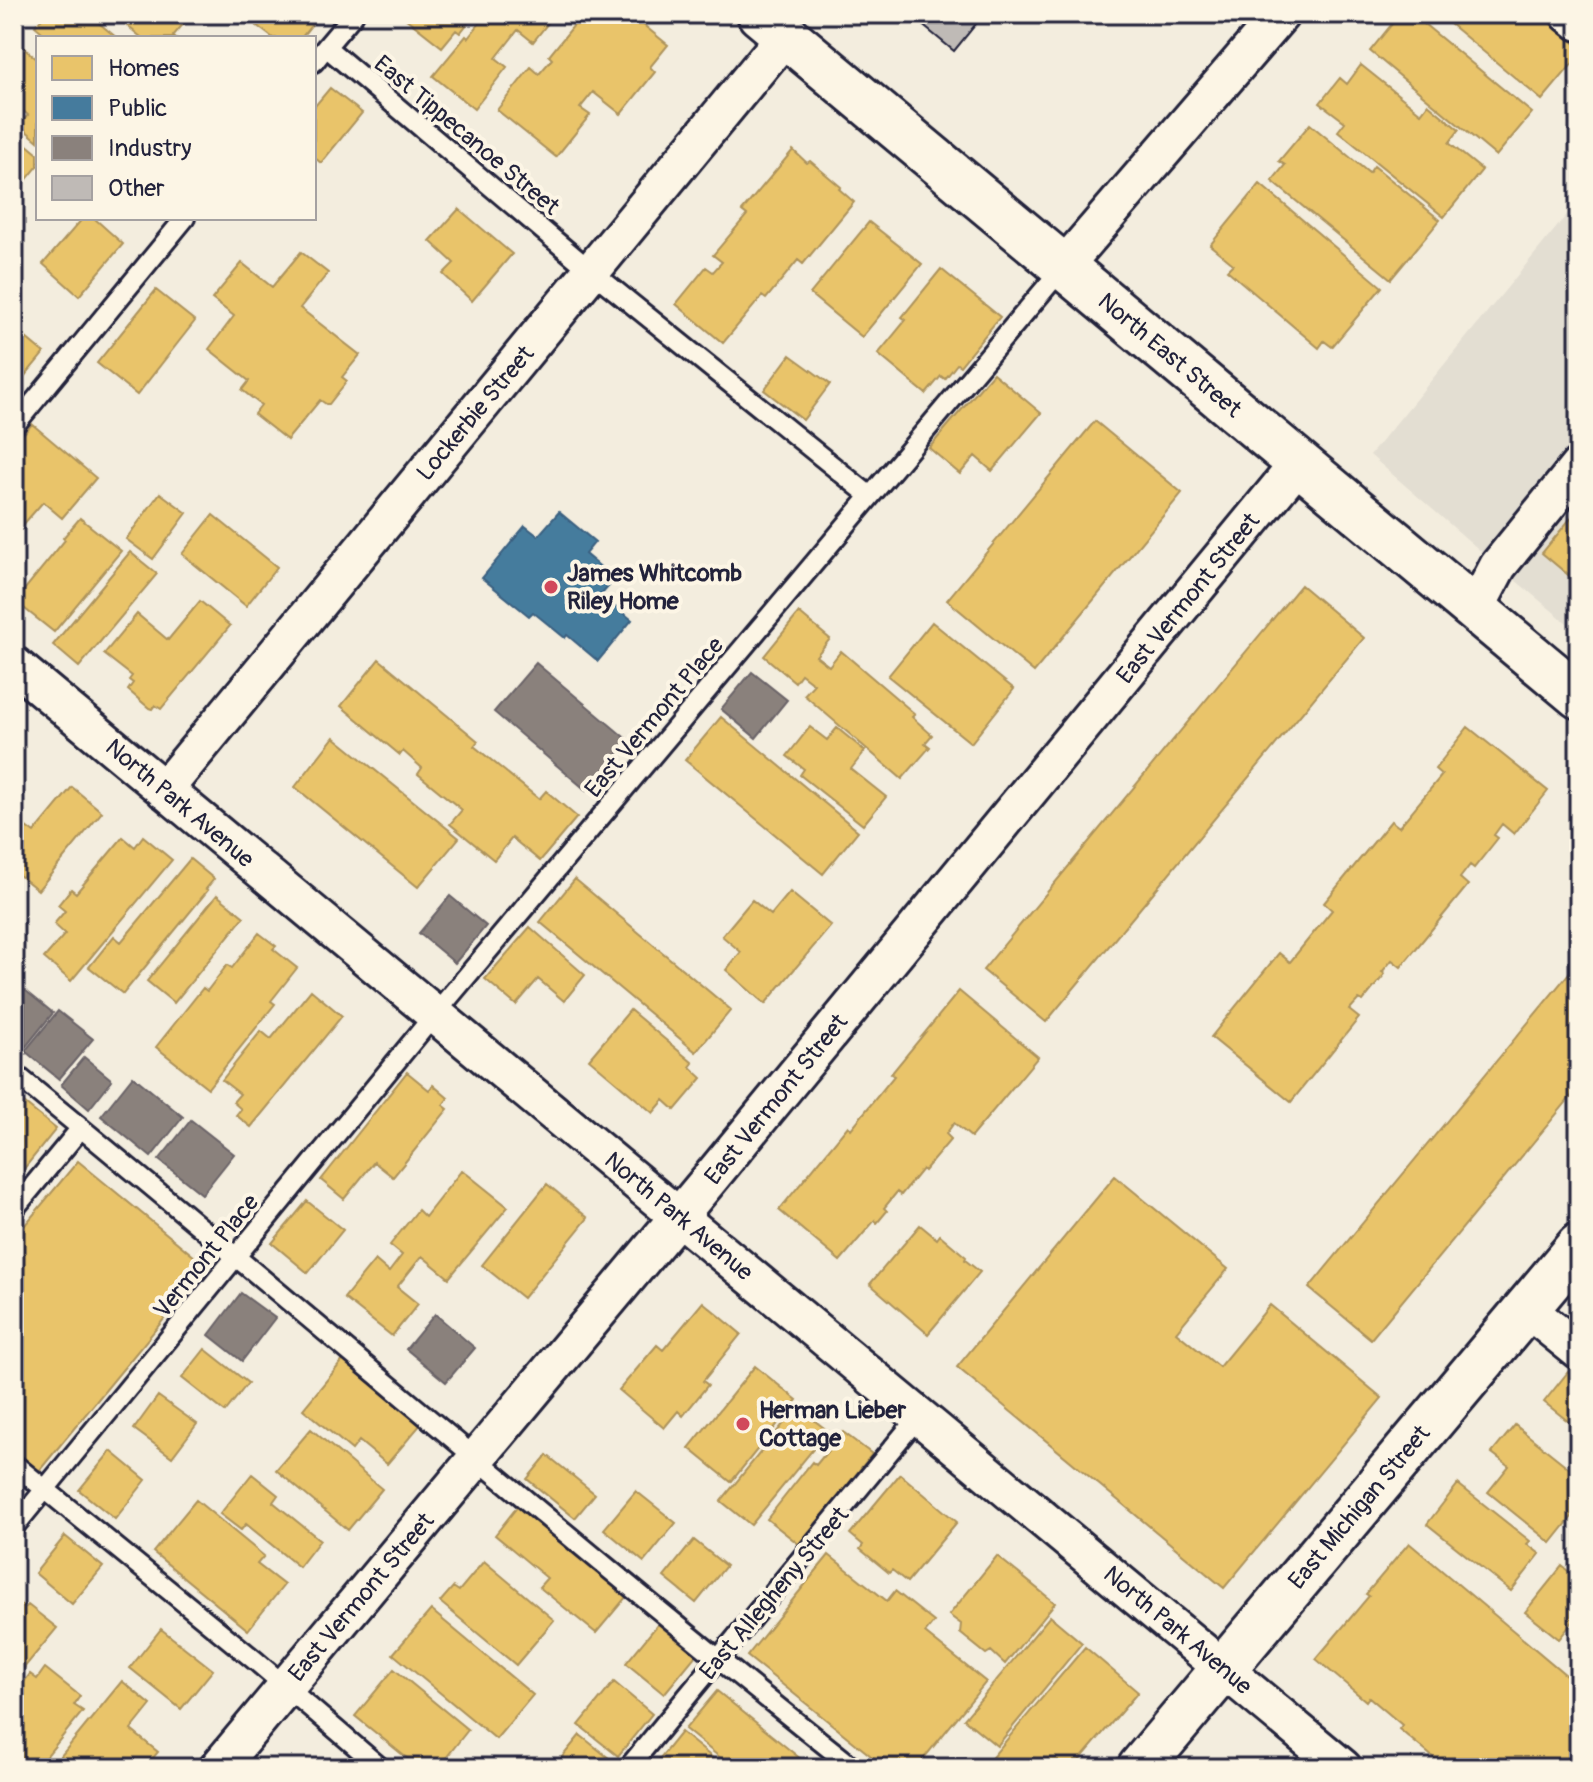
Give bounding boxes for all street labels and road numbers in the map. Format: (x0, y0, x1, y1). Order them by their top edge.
street label: East Tippecanoe Street (368, 49, 566, 222)
street label: North East Street (1092, 287, 1247, 424)
street label: Lockerbie Street (411, 340, 540, 487)
street label: East Vermont Street (1111, 507, 1266, 690)
street label: East Vermont Place (579, 631, 730, 803)
street label: North Park Avenue (100, 733, 260, 874)
street label: East Vermont Street (699, 1008, 854, 1191)
street label: North Park Avenue (599, 1146, 759, 1287)
street label: Vermont Place (148, 1188, 265, 1324)
street label: East Michigan Street (1282, 1419, 1437, 1595)
street label: East Allegheny Street (694, 1501, 855, 1686)
street label: East Vermont Street (282, 1507, 441, 1688)
street label: North Park Avenue (1098, 1560, 1258, 1701)

